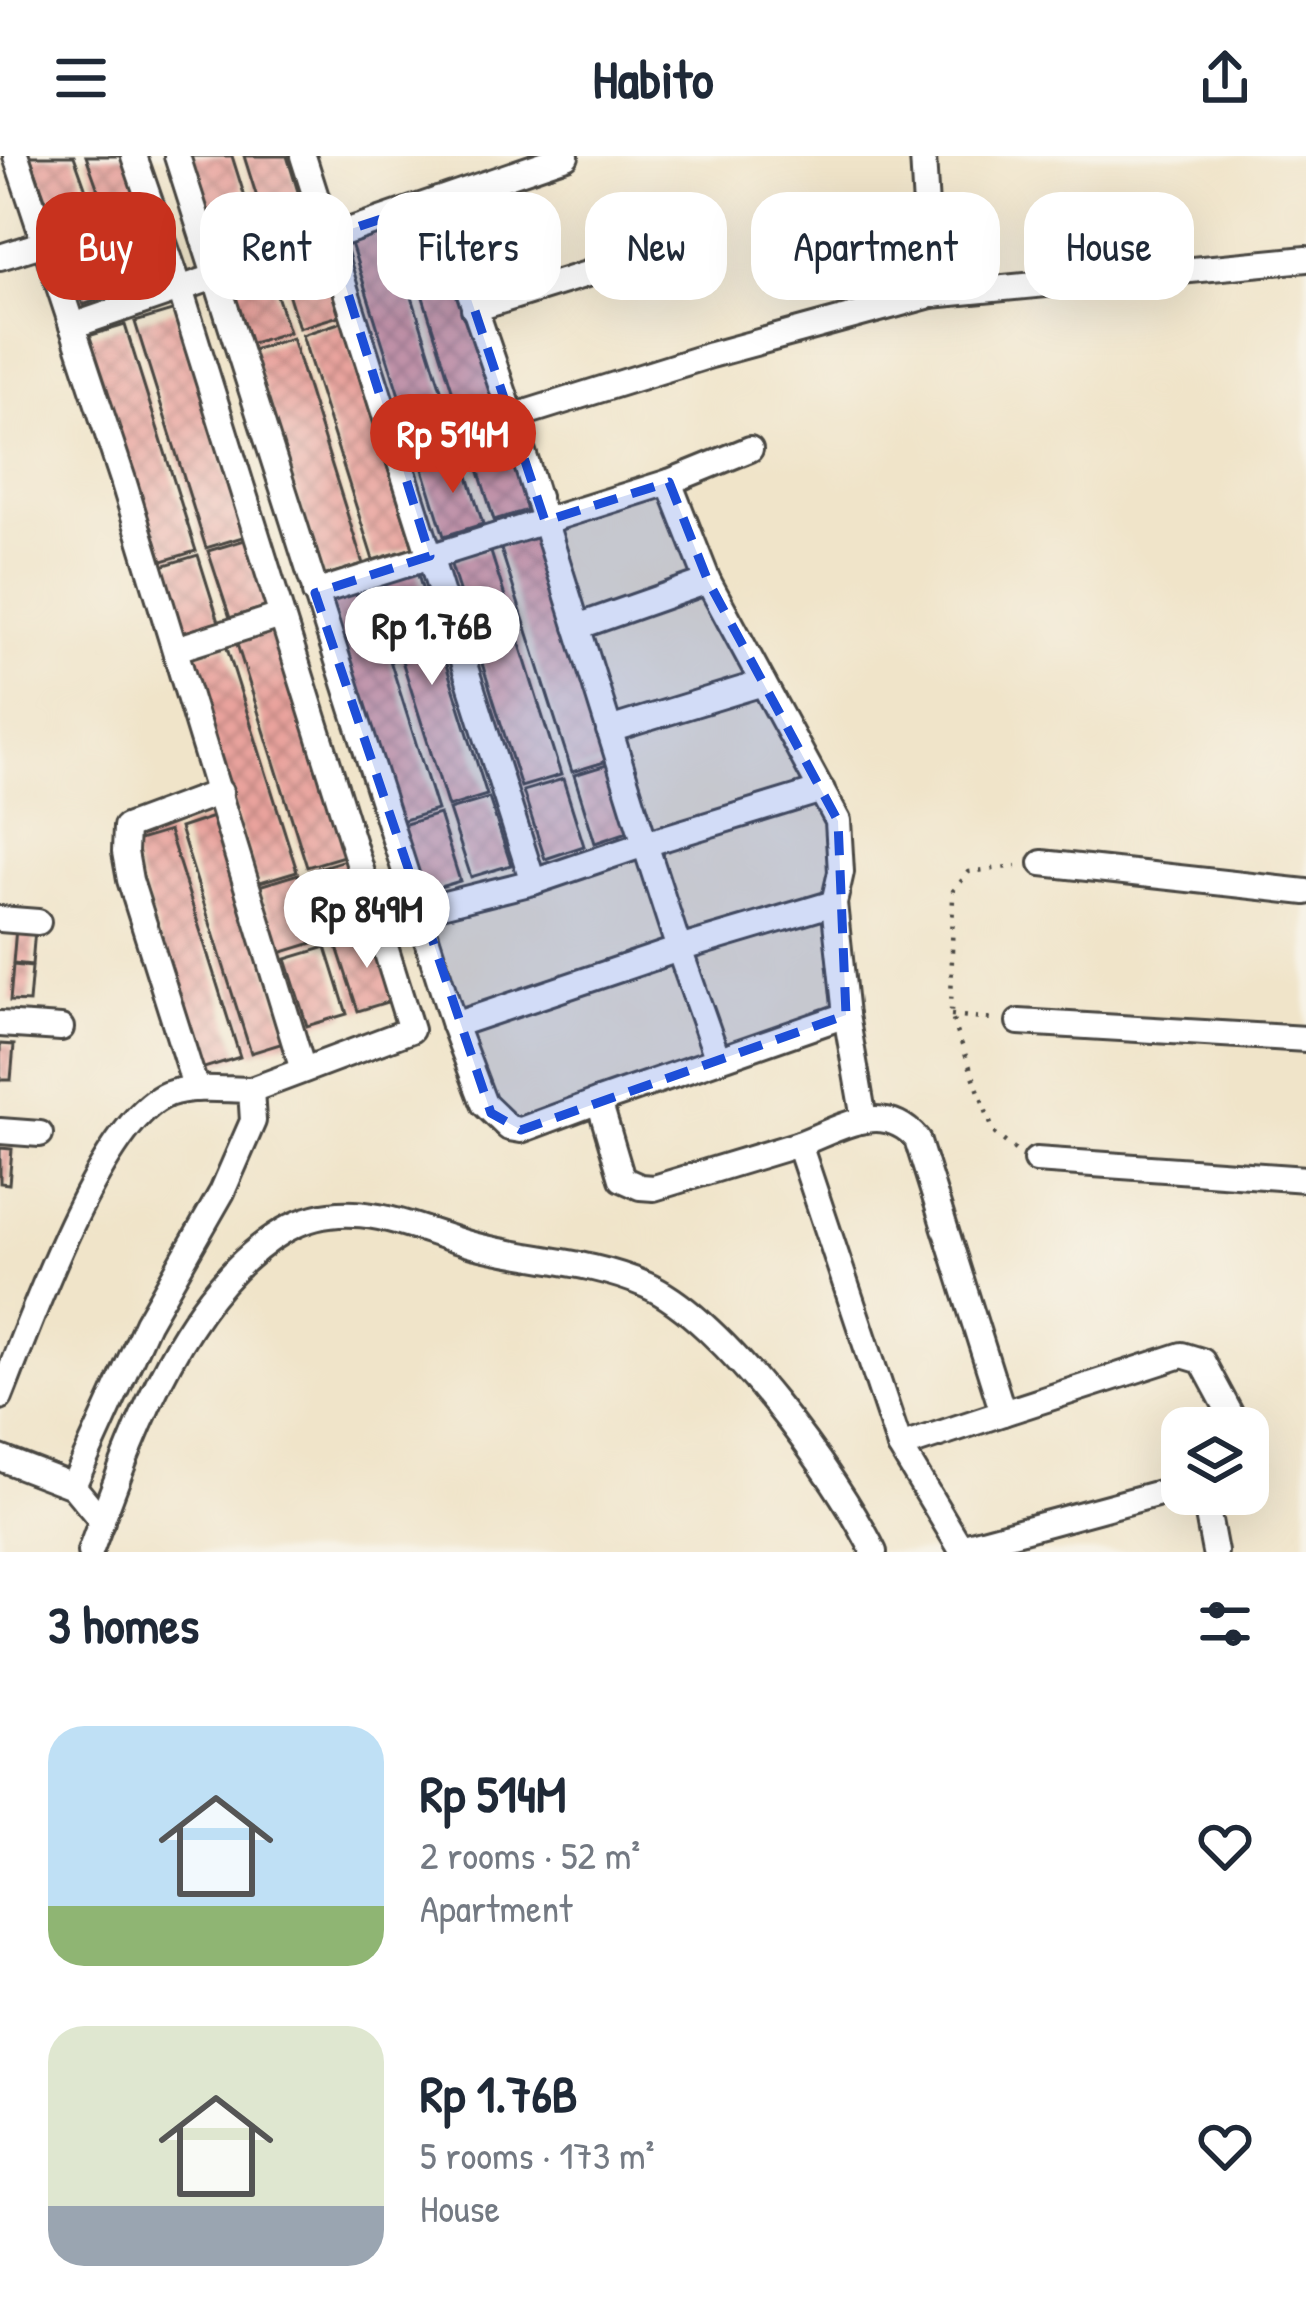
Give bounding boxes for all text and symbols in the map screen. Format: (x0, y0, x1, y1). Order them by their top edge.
text: Habito (592, 42, 714, 115)
icon: menu (48, 45, 114, 111)
icon: share (1192, 45, 1258, 111)
chip: Buy (36, 192, 176, 300)
chip: Rent (200, 192, 353, 300)
chip: Filters (377, 192, 561, 300)
chip: New (585, 192, 727, 300)
chip: Apartment (751, 192, 1000, 300)
chip: House (1024, 192, 1194, 300)
pin: Rp 514M (342, 394, 564, 496)
text: Rp 514M (397, 406, 509, 459)
pin: Rp 1.76B (308, 586, 556, 688)
text: Rp 1.76B (372, 598, 492, 651)
pin: Rp 849M (256, 869, 478, 971)
text: Rp 849M (311, 881, 423, 934)
map controls (1161, 1407, 1269, 1515)
button: layers (1161, 1407, 1269, 1515)
text: 3 homes (48, 1590, 199, 1659)
icon: filters (1192, 1591, 1258, 1657)
text: Rp 514M (420, 1759, 566, 1828)
icon: home (144, 1774, 288, 1918)
icon: heart (1192, 1813, 1258, 1879)
text: 2 rooms · 52 m² (420, 1828, 640, 1881)
text: Apartment (420, 1881, 573, 1934)
text: Rp 1.76B (420, 2059, 578, 2128)
icon: home (144, 2074, 288, 2218)
icon: heart (1192, 2113, 1258, 2179)
text: 5 rooms · 173 m² (420, 2128, 655, 2181)
text: House (420, 2181, 500, 2234)

